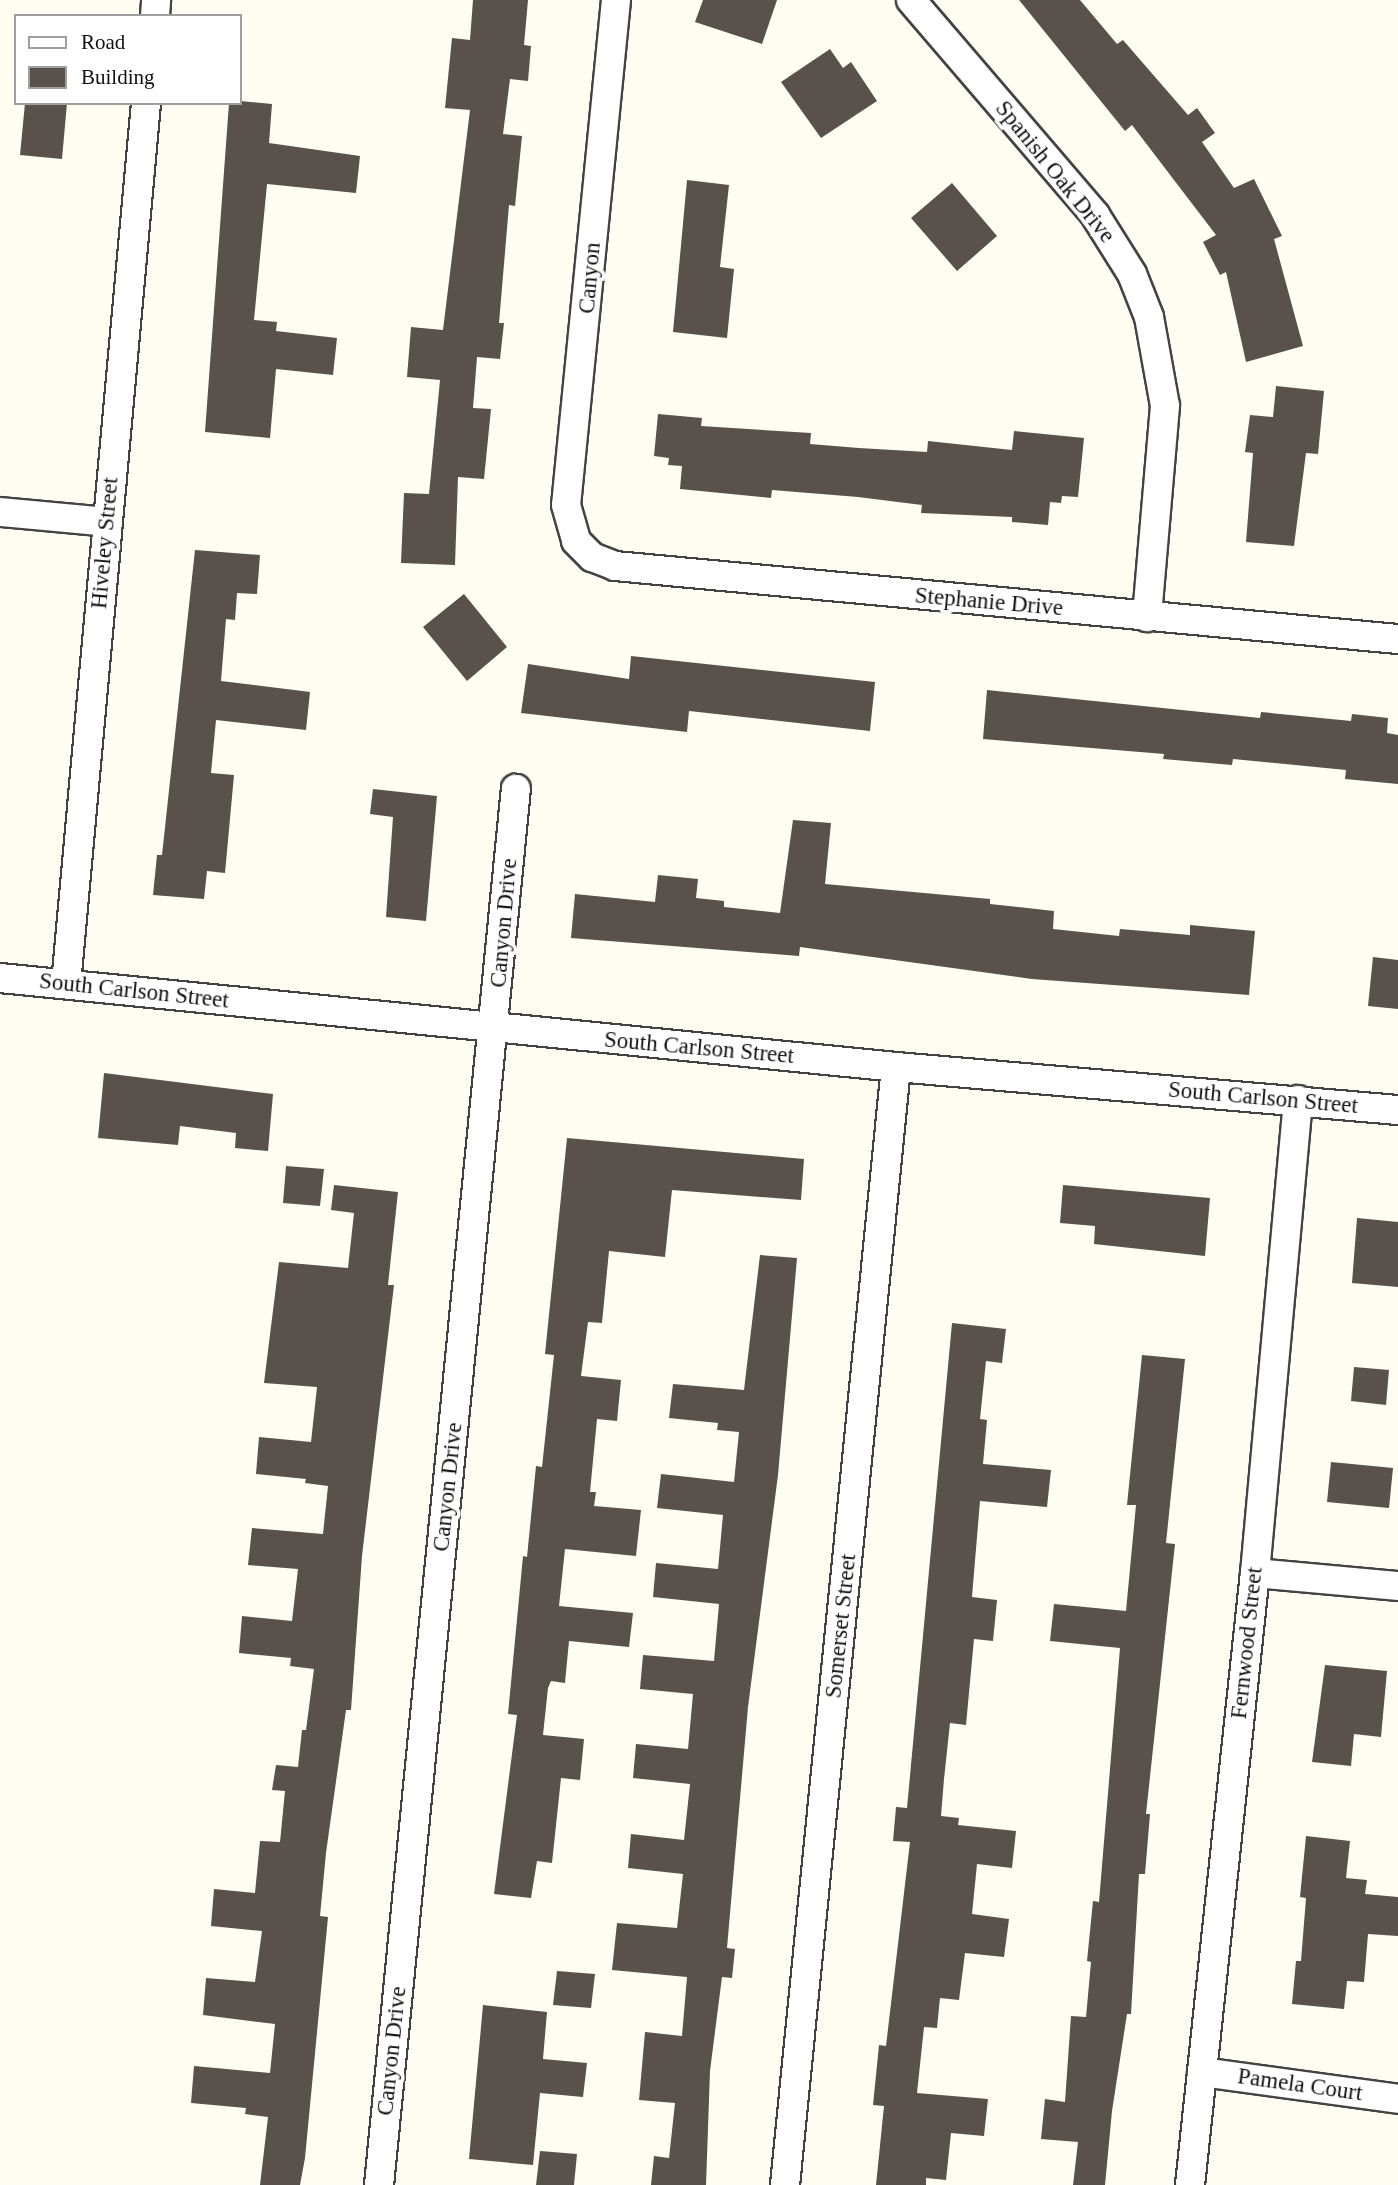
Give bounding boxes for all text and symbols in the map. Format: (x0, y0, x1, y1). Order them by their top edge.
legend (14, 14, 242, 105)
text: Road (81, 30, 125, 54)
text: Building (81, 65, 155, 89)
street label: Spanish Oak Drive (989, 95, 1121, 249)
street label: Canyon (573, 241, 607, 315)
street label: Hiveley Street (85, 476, 125, 610)
street label: Stephanie Drive (914, 582, 1064, 622)
street label: Canyon Drive (485, 857, 523, 989)
street label: South Carlson Street (38, 967, 230, 1015)
street label: South Carlson Street (603, 1026, 795, 1070)
street label: South Carlson Street (1167, 1076, 1359, 1120)
street label: Canyon Drive (427, 1421, 469, 1553)
street label: Somerset Street (820, 1552, 862, 1700)
street label: Fernwood Street (1225, 1566, 1269, 1720)
street label: Canyon Drive (371, 1985, 413, 2117)
street label: Pamela Court (1236, 2063, 1364, 2107)

